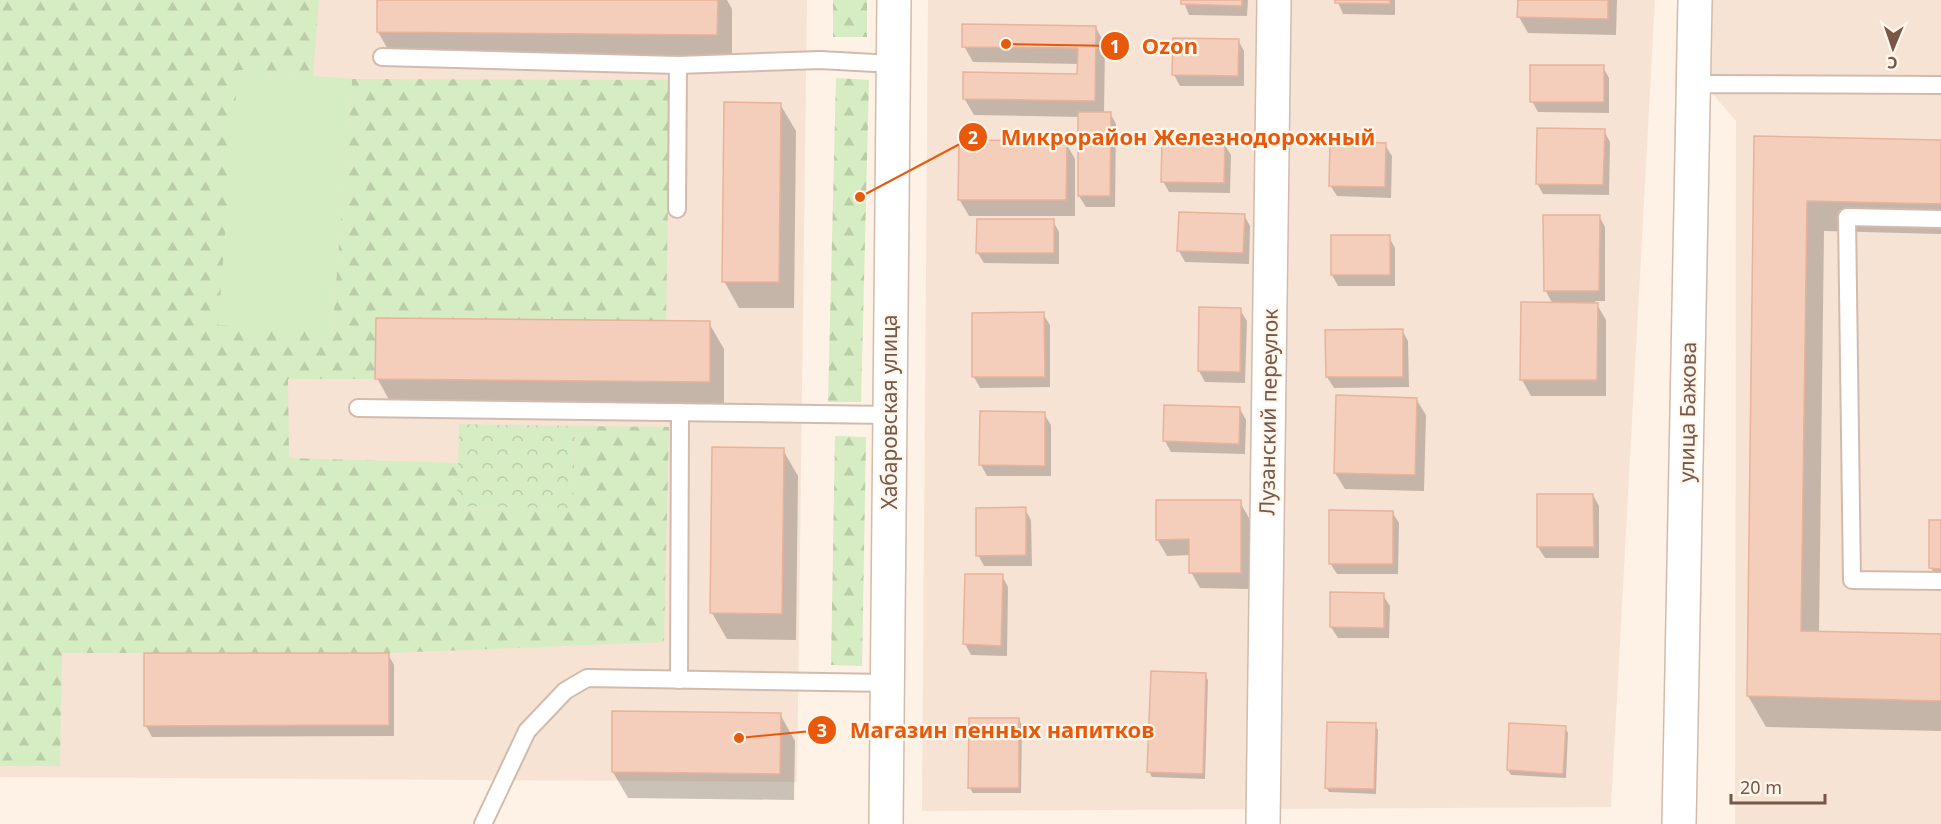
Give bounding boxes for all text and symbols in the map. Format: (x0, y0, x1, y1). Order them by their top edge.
north arrow (1863, 18, 1923, 78)
callout: Ozon (1100, 26, 1210, 66)
text: Ozon (1142, 30, 1198, 60)
text: 1 (1110, 34, 1120, 58)
text: С (1887, 52, 1898, 74)
callout: Микрорайон Железнодорожный (958, 117, 1387, 157)
text: Микрорайон Железнодорожный (1001, 121, 1375, 151)
text: 2 (968, 125, 978, 149)
street label: Лузанский переулок (1252, 308, 1284, 516)
street label: Хабаровская улица (875, 315, 903, 509)
street label: улица Бажова (1672, 341, 1702, 483)
callout: Магазин пенных напитков (807, 710, 1166, 750)
text: Магазин пенных напитков (850, 714, 1154, 744)
text: 3 (817, 718, 827, 742)
scale bar (1731, 767, 1826, 805)
text: 20 m (1740, 775, 1782, 799)

